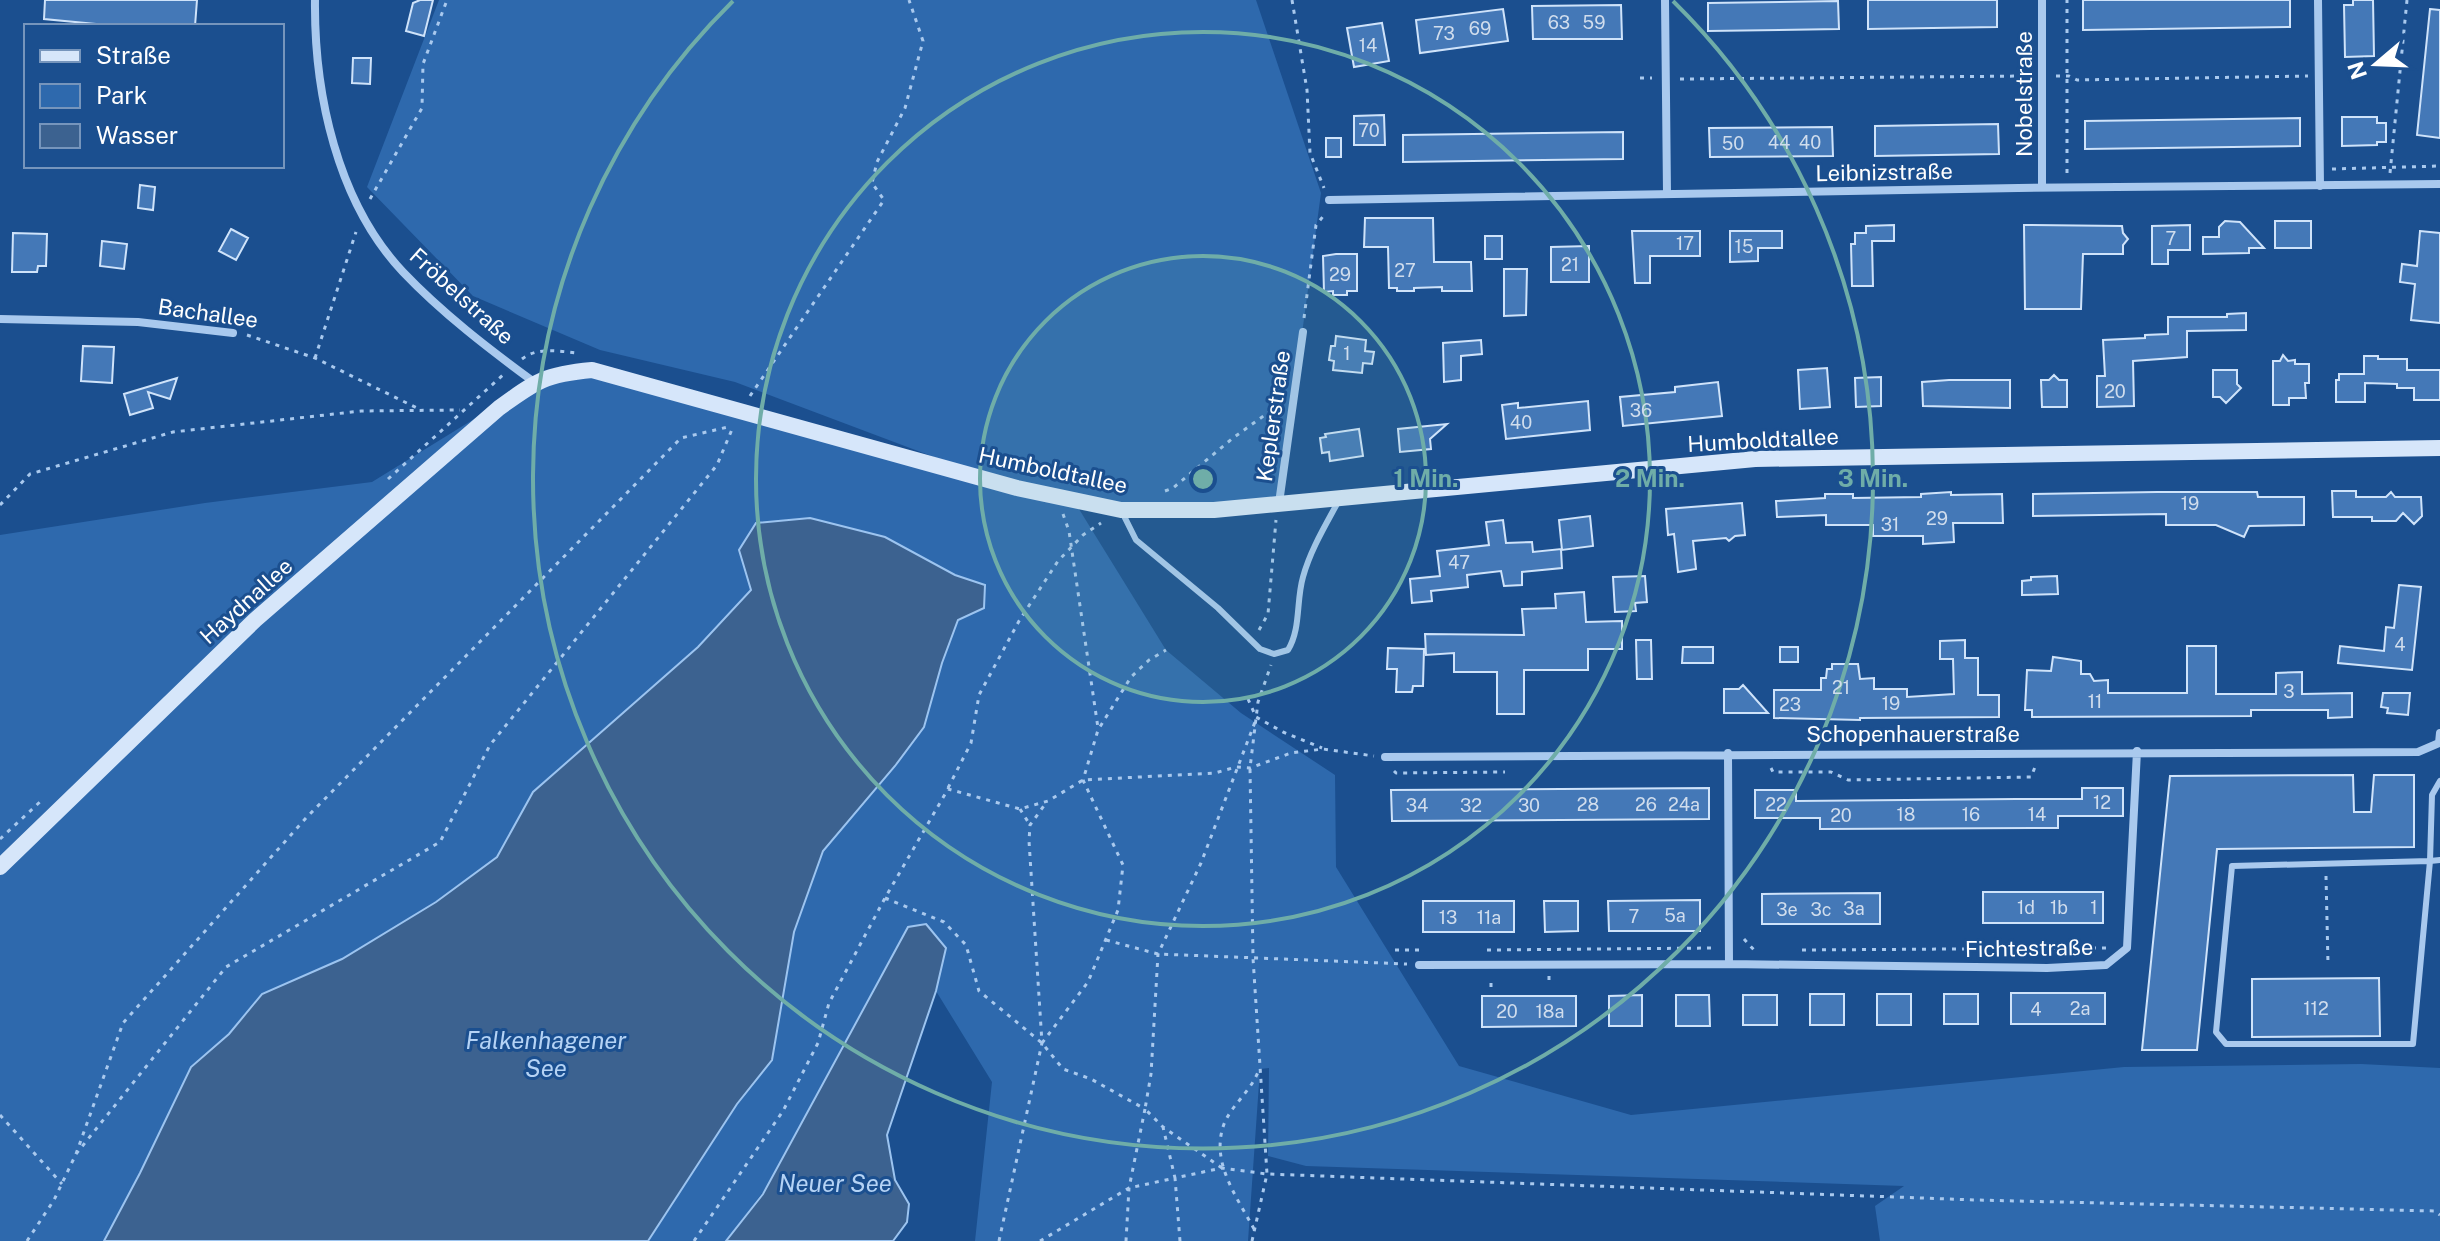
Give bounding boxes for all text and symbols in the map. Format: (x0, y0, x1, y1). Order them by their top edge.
house number: 63 (1548, 12, 1570, 33)
house number: 59 (1583, 12, 1605, 33)
house number: 69 (1469, 18, 1491, 39)
house number: 73 (1433, 23, 1455, 44)
legend (24, 24, 284, 168)
north arrow (2336, 24, 2416, 104)
street label: Nobelstraße (2011, 31, 2037, 157)
house number: 14 (1359, 35, 1377, 56)
text: Straße (96, 41, 171, 69)
text: N (2342, 58, 2372, 83)
text: Park (96, 81, 147, 109)
house number: 70 (1358, 120, 1380, 141)
text: Wasser (96, 121, 178, 149)
house number: 44 (1768, 132, 1790, 153)
house number: 40 (1799, 132, 1821, 153)
house number: 50 (1722, 133, 1744, 154)
street label: Leibnizstraße (1815, 158, 1953, 186)
house number: 7 (2166, 228, 2176, 249)
house number: 17 (1676, 233, 1694, 254)
house number: 15 (1735, 236, 1753, 257)
street label: Fröbelstraße (405, 242, 519, 350)
house number: 21 (1561, 254, 1579, 275)
house number: 27 (1394, 260, 1416, 281)
house number: 29 (1329, 264, 1351, 285)
street label: Bachallee (156, 293, 260, 333)
house number: 1 (1343, 343, 1351, 364)
street label: Keplerstraße (1251, 349, 1295, 483)
house number: 20 (2104, 381, 2126, 402)
house number: 36 (1630, 400, 1652, 421)
house number: 40 (1510, 412, 1532, 433)
street label: Humboldtallee (1687, 423, 1839, 457)
street label: Humboldtallee (976, 442, 1130, 498)
text: 1 Min. (1394, 464, 1458, 492)
text: 2 Min. (1615, 464, 1685, 492)
text: 3 Min. (1838, 464, 1908, 492)
centre of rings (1189, 465, 1217, 493)
house number: 19 (2181, 493, 2199, 514)
house number: 29 (1926, 508, 1948, 529)
house number: 31 (1881, 514, 1899, 535)
house number: 47 (1448, 552, 1470, 573)
street label: Haydnallee (194, 553, 298, 649)
house number: 4 (2394, 634, 2406, 655)
house number: 21 (1832, 677, 1850, 698)
house number: 3 (2283, 681, 2295, 702)
house number: 11 (2088, 691, 2102, 712)
house number: 19 (1882, 693, 1900, 714)
house number: 23 (1779, 694, 1801, 715)
street label: Schopenhauerstraße (1806, 721, 2020, 747)
house number: 12 (2093, 792, 2111, 813)
house number: 28 (1577, 794, 1599, 815)
house number: 26 (1635, 794, 1657, 815)
house number: 24a (1668, 794, 1700, 815)
house number: 22 (1765, 794, 1787, 815)
house number: 34 (1406, 795, 1428, 816)
house number: 32 (1460, 795, 1482, 816)
house number: 30 (1518, 795, 1540, 816)
house number: 18 (1897, 804, 1915, 825)
house number: 16 (1962, 804, 1980, 825)
house number: 14 (2028, 804, 2046, 825)
house number: 20 (1830, 805, 1852, 826)
house number: 1d (2017, 897, 2035, 918)
house number: 1b (2050, 897, 2068, 918)
house number: 1 (2090, 897, 2098, 918)
house number: 3a (1843, 898, 1865, 919)
house number: 3e (1776, 899, 1798, 920)
house number: 3c (1810, 899, 1832, 920)
house number: 5a (1664, 905, 1686, 926)
house number: 7 (1629, 906, 1639, 927)
house number: 13 (1439, 907, 1457, 928)
house number: 11a (1477, 907, 1501, 928)
street label: Fichtestraße (1965, 934, 2093, 962)
house number: 2a (2070, 998, 2090, 1019)
house number: 112 (2303, 998, 2329, 1019)
house number: 4 (2030, 999, 2042, 1020)
house number: 20 (1496, 1001, 1518, 1022)
house number: 18a (1536, 1001, 1564, 1022)
water label: Falkenhagener See (466, 1026, 627, 1082)
water label: Neuer See (778, 1169, 892, 1197)

